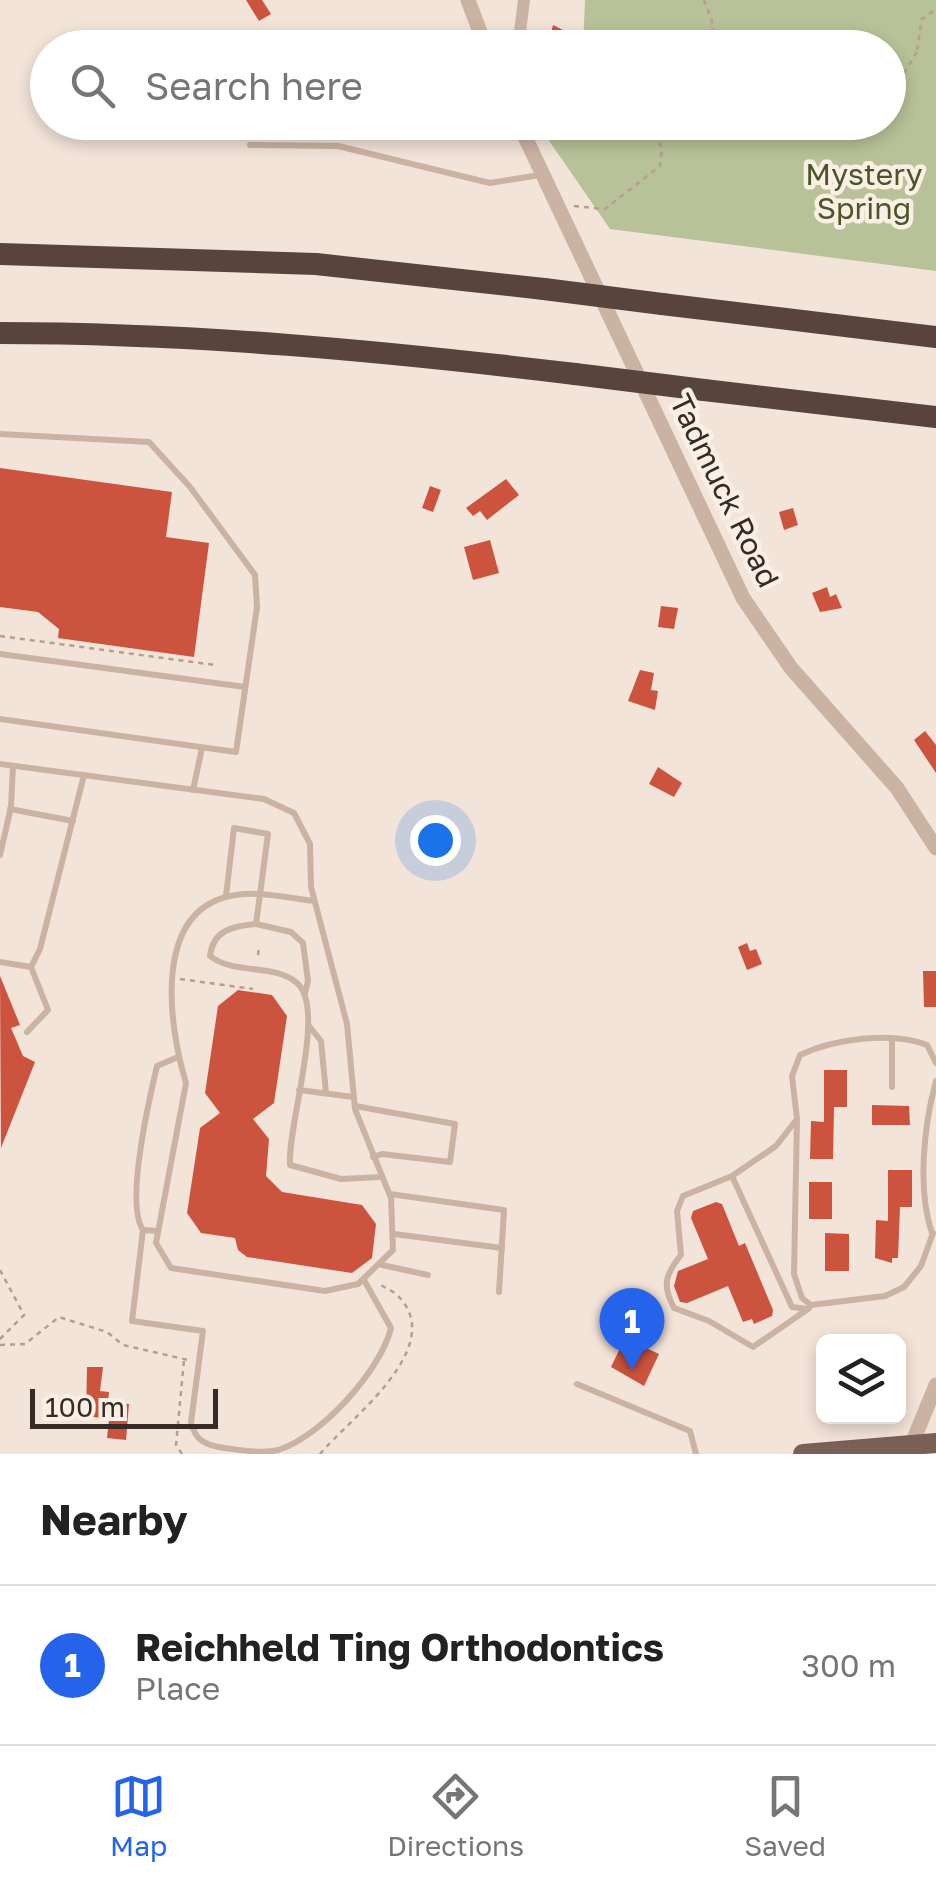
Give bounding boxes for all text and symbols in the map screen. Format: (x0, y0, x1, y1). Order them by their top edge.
search box (30, 30, 906, 140)
icon: search (65, 58, 120, 113)
text: Search here (145, 63, 363, 108)
park label: Mystery Spring (805, 156, 923, 226)
street label: Tadmuck Road (663, 388, 787, 593)
your location (410, 815, 461, 866)
pin: 1 (600, 1288, 664, 1370)
map controls (816, 1334, 906, 1424)
button: layers (816, 1334, 906, 1424)
scale bar (30, 1384, 218, 1428)
text: 100 m (45, 1390, 125, 1423)
text: Nearby (40, 1494, 188, 1544)
text: Reichheld Ting Orthodontics (135, 1624, 664, 1669)
text: 1 (64, 1646, 81, 1684)
text: 300 m (801, 1646, 896, 1684)
text: Place (135, 1669, 220, 1707)
tab: Map (110, 1769, 167, 1862)
tab: Directions (387, 1769, 524, 1862)
tab: Saved (744, 1769, 826, 1862)

